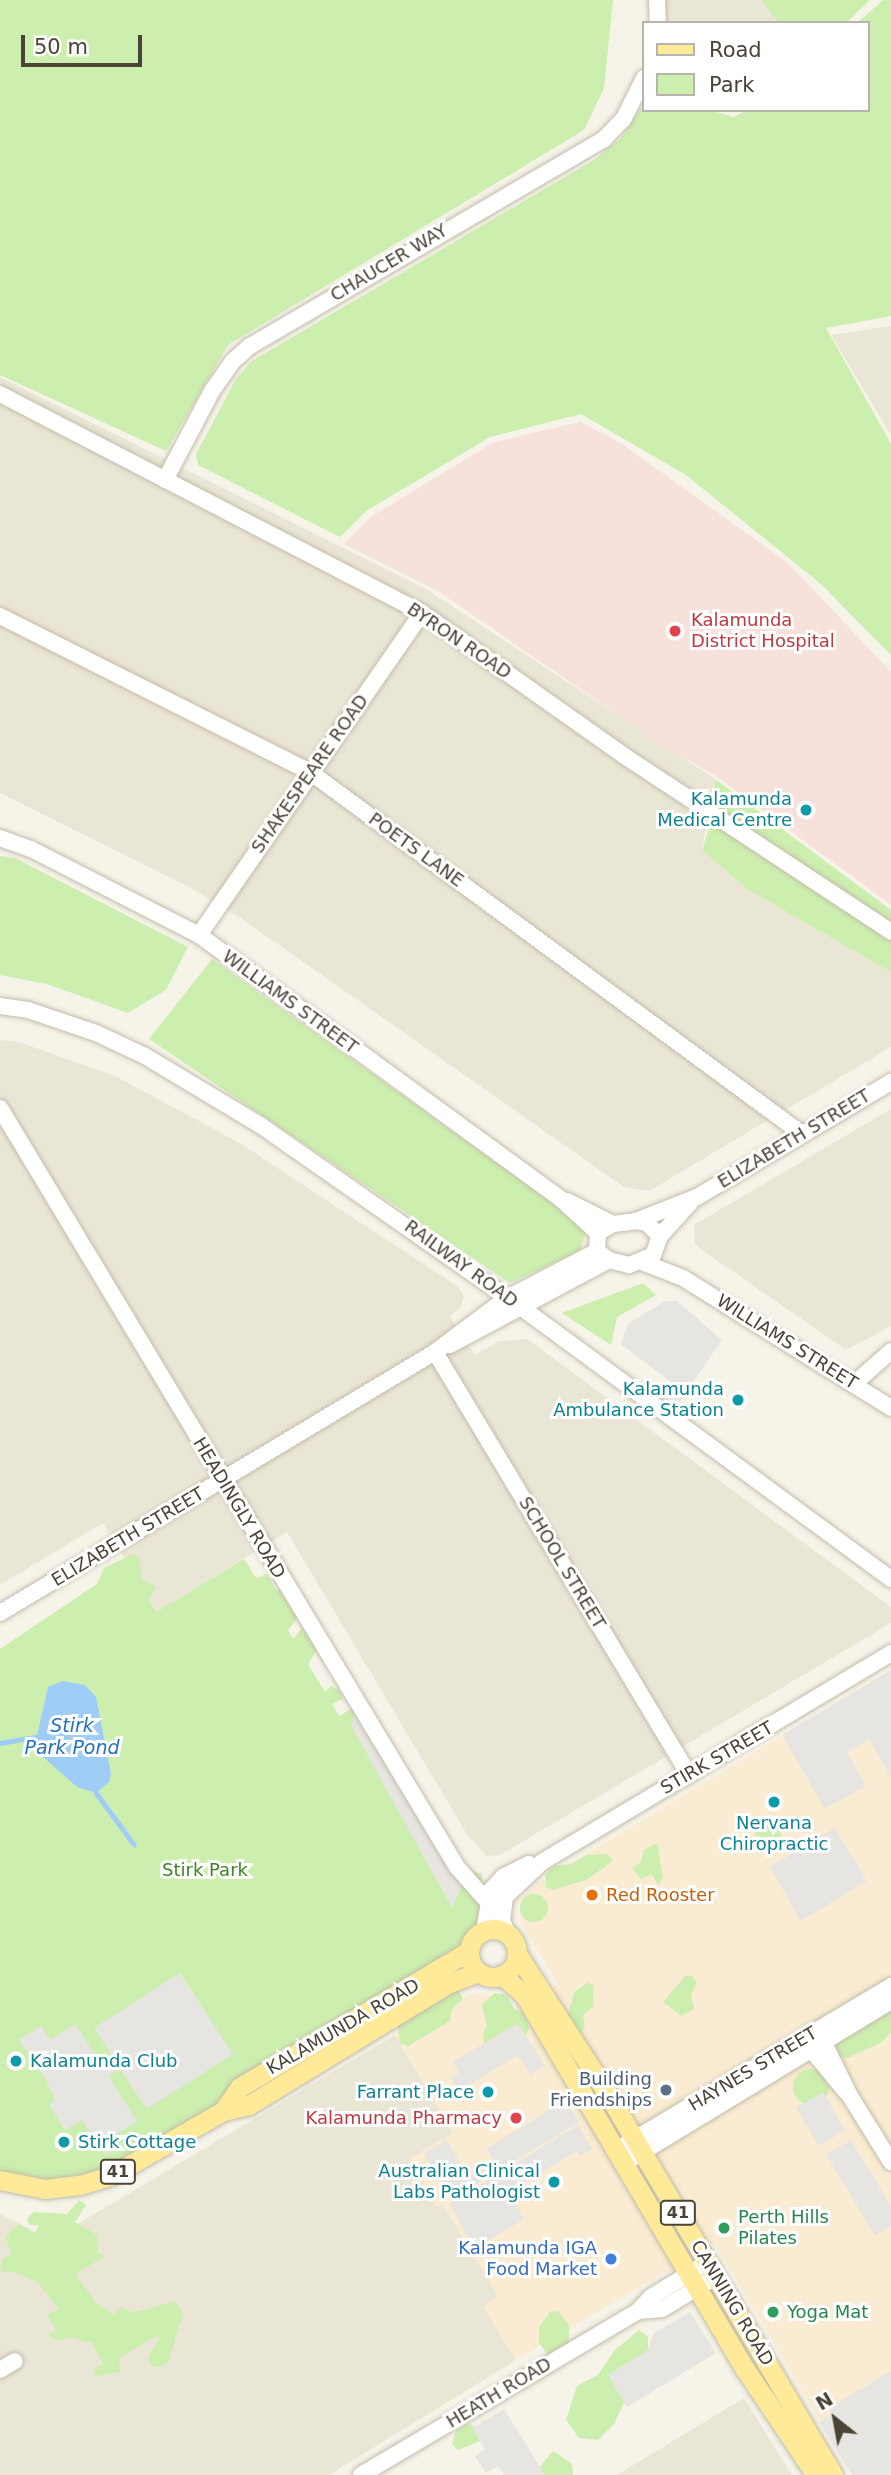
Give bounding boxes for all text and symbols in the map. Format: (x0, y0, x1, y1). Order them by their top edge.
scale bar (24, 21, 145, 65)
legend (642, 21, 870, 112)
text: 50 m (34, 35, 88, 59)
text: Road (709, 38, 762, 62)
text: Park (709, 73, 754, 97)
street label: CHAUCER WAY (327, 220, 451, 306)
street label: BYRON ROAD (403, 598, 515, 684)
place label: Kalamunda District Hospital (691, 610, 835, 652)
marker: Kalamunda District Hospital (665, 621, 685, 641)
street label: SHAKESPEARE ROAD (247, 691, 373, 857)
place label: Kalamunda Medical Centre (657, 789, 792, 832)
marker: Kalamunda Medical Centre (798, 802, 814, 818)
street label: POETS LANE (364, 808, 468, 892)
street label: WILLIAMS STREET (218, 946, 362, 1058)
street label: ELIZABETH STREET (714, 1085, 874, 1193)
street label: RAILWAY ROAD (400, 1216, 522, 1312)
street label: WILLIAMS STREET (713, 1290, 861, 1394)
place label: Kalamunda Ambulance Station (553, 1379, 724, 1422)
marker: Kalamunda Ambulance Station (730, 1392, 746, 1408)
street label: HEADINGLY ROAD (188, 1434, 290, 1582)
street label: ELIZABETH STREET (48, 1483, 208, 1591)
street label: SCHOOL STREET (514, 1493, 610, 1633)
water label: Stirk Park Pond (24, 1715, 120, 1759)
street label: STIRK STREET (657, 1717, 777, 1799)
marker: Nervana Chiropractic (766, 1794, 782, 1810)
place label: Nervana Chiropractic (720, 1813, 828, 1856)
park label: Stirk Park (162, 1859, 248, 1881)
place label: Red Rooster (606, 1884, 715, 1906)
marker: Red Rooster (584, 1887, 600, 1903)
street label: KALAMUNDA ROAD (263, 1974, 423, 2080)
street label: HAYNES STREET (685, 2022, 821, 2116)
place label: Kalamunda Club (30, 2050, 177, 2072)
marker: Kalamunda Club (8, 2053, 24, 2069)
place label: Building Friendships (550, 2069, 652, 2112)
place label: Farrant Place (357, 2081, 474, 2103)
marker: Building Friendships (658, 2082, 674, 2098)
marker: Farrant Place (480, 2084, 496, 2100)
place label: Kalamunda Pharmacy (305, 2107, 502, 2129)
marker: Kalamunda Pharmacy (508, 2110, 524, 2126)
place label: Stirk Cottage (78, 2131, 196, 2153)
marker: Stirk Cottage (56, 2134, 72, 2150)
road number: 41 (99, 2160, 137, 2184)
place label: Australian Clinical Labs Pathologist (378, 2161, 540, 2204)
marker: Australian Clinical Labs Pathologist (546, 2174, 562, 2190)
road number: 41 (659, 2200, 697, 2226)
place label: Perth Hills Pilates (738, 2207, 829, 2250)
marker: Perth Hills Pilates (716, 2220, 732, 2236)
street label: CANNING ROAD (686, 2236, 778, 2370)
place label: Kalamunda IGA Food Market (458, 2238, 597, 2280)
marker: Kalamunda IGA Food Market (603, 2251, 619, 2267)
place label: Yoga Mat (787, 2301, 868, 2323)
marker: Yoga Mat (765, 2304, 781, 2320)
street label: HEATH ROAD (443, 2353, 555, 2433)
north arrow (800, 2384, 870, 2454)
text: N (812, 2387, 837, 2415)

